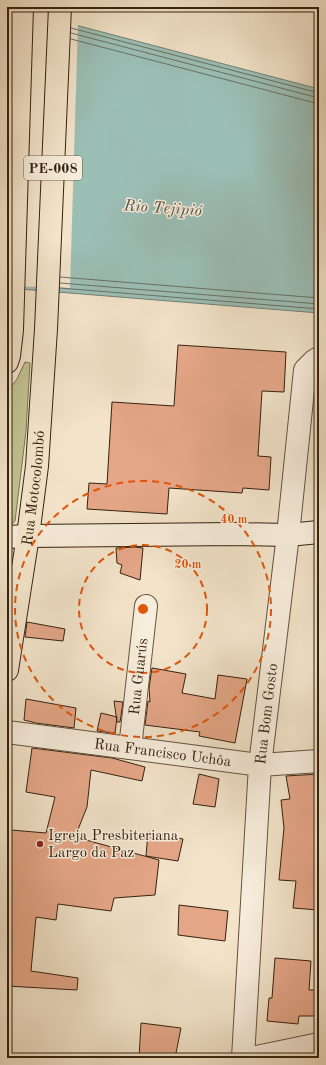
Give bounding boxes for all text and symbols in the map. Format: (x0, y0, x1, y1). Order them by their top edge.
road number: PE-008 (24, 156, 82, 180)
water label: Rio Tejipió (122, 198, 203, 220)
street label: Rua Motocolombó (21, 430, 48, 547)
text: 40 m (221, 514, 248, 526)
text: 20 m (175, 559, 202, 571)
centre of rings (136, 602, 150, 616)
street label: Rua Guarús (128, 637, 151, 716)
street label: Rua Bom Gosto (254, 663, 281, 765)
street label: Rua Francisco Uchôa (93, 737, 233, 770)
place label: Igreja Presbiteriana Largo da Paz (48, 829, 179, 861)
marker: Igreja Presbiteriana Largo da Paz (35, 839, 45, 849)

